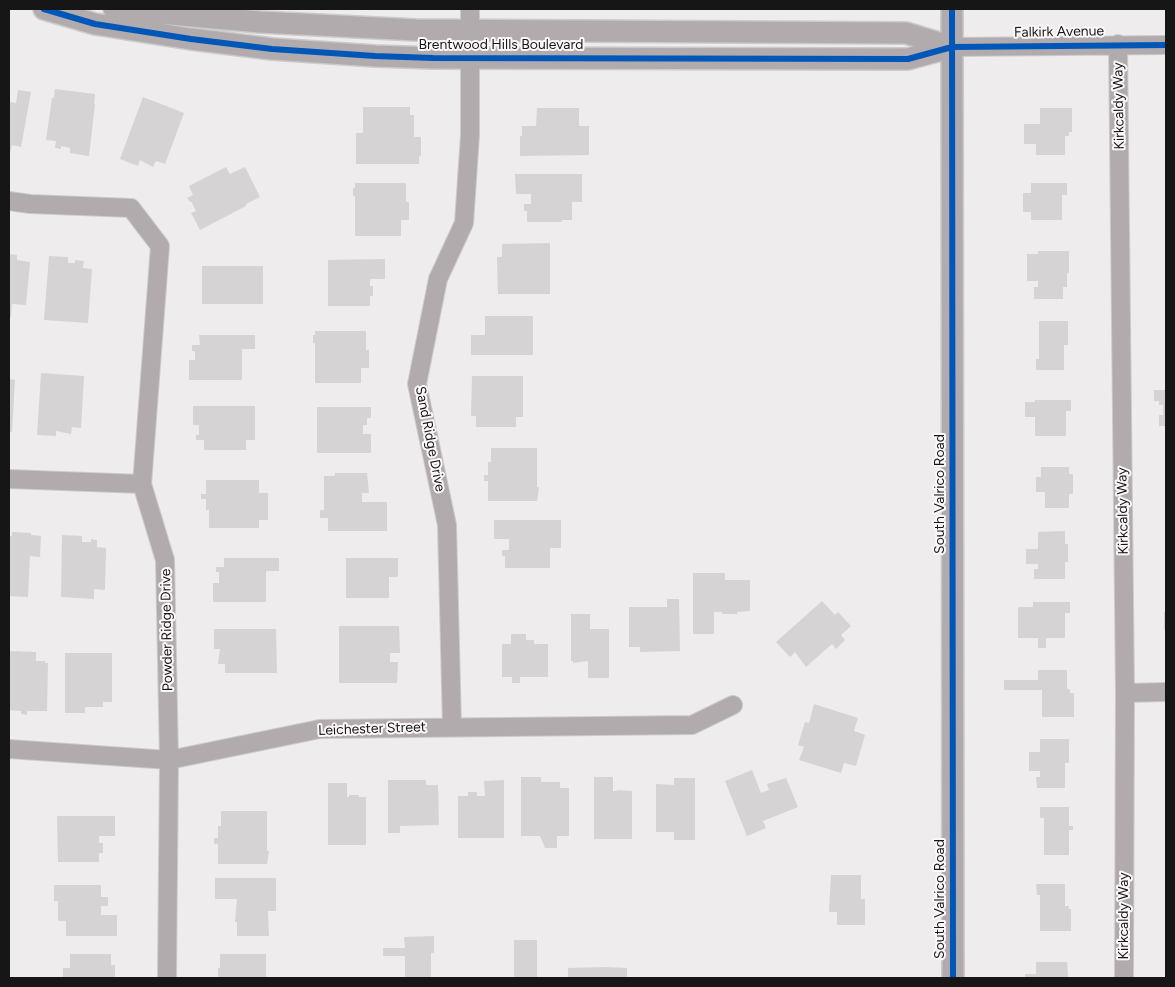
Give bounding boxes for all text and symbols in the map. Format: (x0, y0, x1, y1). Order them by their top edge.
street label: Falkirk Avenue (1014, 23, 1104, 41)
street label: Brentwood Hills Boulevard (419, 37, 583, 53)
street label: Kirkcaldy Way (1110, 62, 1128, 150)
street label: Sand Ridge Drive (412, 385, 448, 493)
street label: South Valrico Road (932, 434, 948, 554)
street label: Kirkcaldy Way (1114, 467, 1132, 555)
street label: Powder Ridge Drive (158, 569, 176, 691)
street label: Leichester Street (318, 719, 426, 739)
street label: South Valrico Road (932, 839, 948, 959)
street label: Kirkcaldy Way (1116, 872, 1132, 960)

